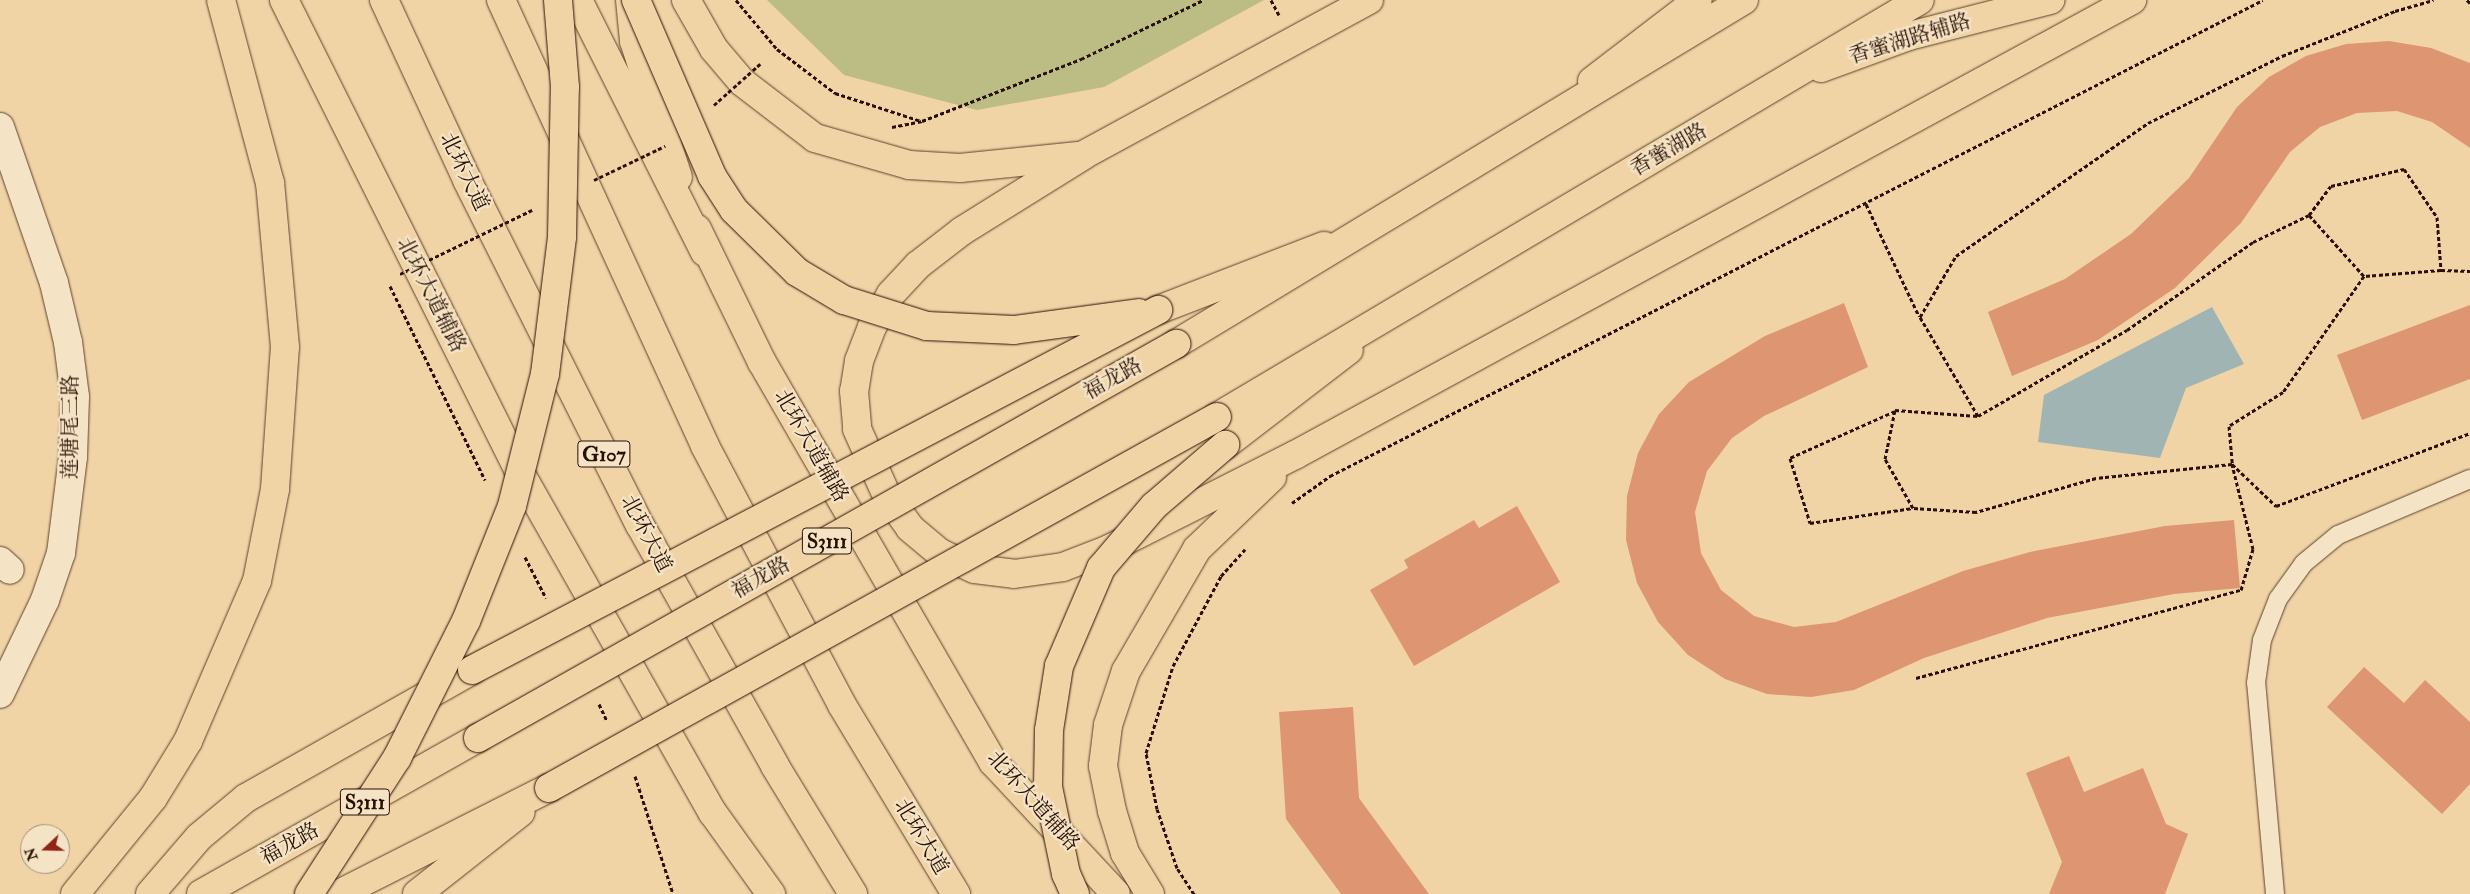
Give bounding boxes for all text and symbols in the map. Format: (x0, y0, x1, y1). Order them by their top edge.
street label: 香蜜湖路辅路 (1846, 9, 1974, 69)
street label: 香蜜湖路 (1626, 118, 1712, 182)
street label: 北环大道 (434, 129, 494, 215)
street label: 北环大道辅路 (391, 233, 471, 357)
street label: 福龙路 (1079, 353, 1147, 405)
street label: 莲塘尾三路 (58, 375, 84, 479)
street label: 北环大道辅路 (769, 385, 853, 507)
road number: G107 (576, 436, 632, 472)
street label: 北环大道 (615, 491, 677, 577)
road number: S3111 (801, 524, 853, 558)
street label: 福龙路 (727, 552, 795, 604)
street label: 北环大道辅路 (981, 746, 1085, 856)
road number: S3111 (339, 784, 391, 820)
street label: 北环大道 (889, 795, 953, 879)
street label: 福龙路 (256, 818, 324, 870)
north arrow (20, 824, 70, 874)
text: N (21, 845, 42, 863)

